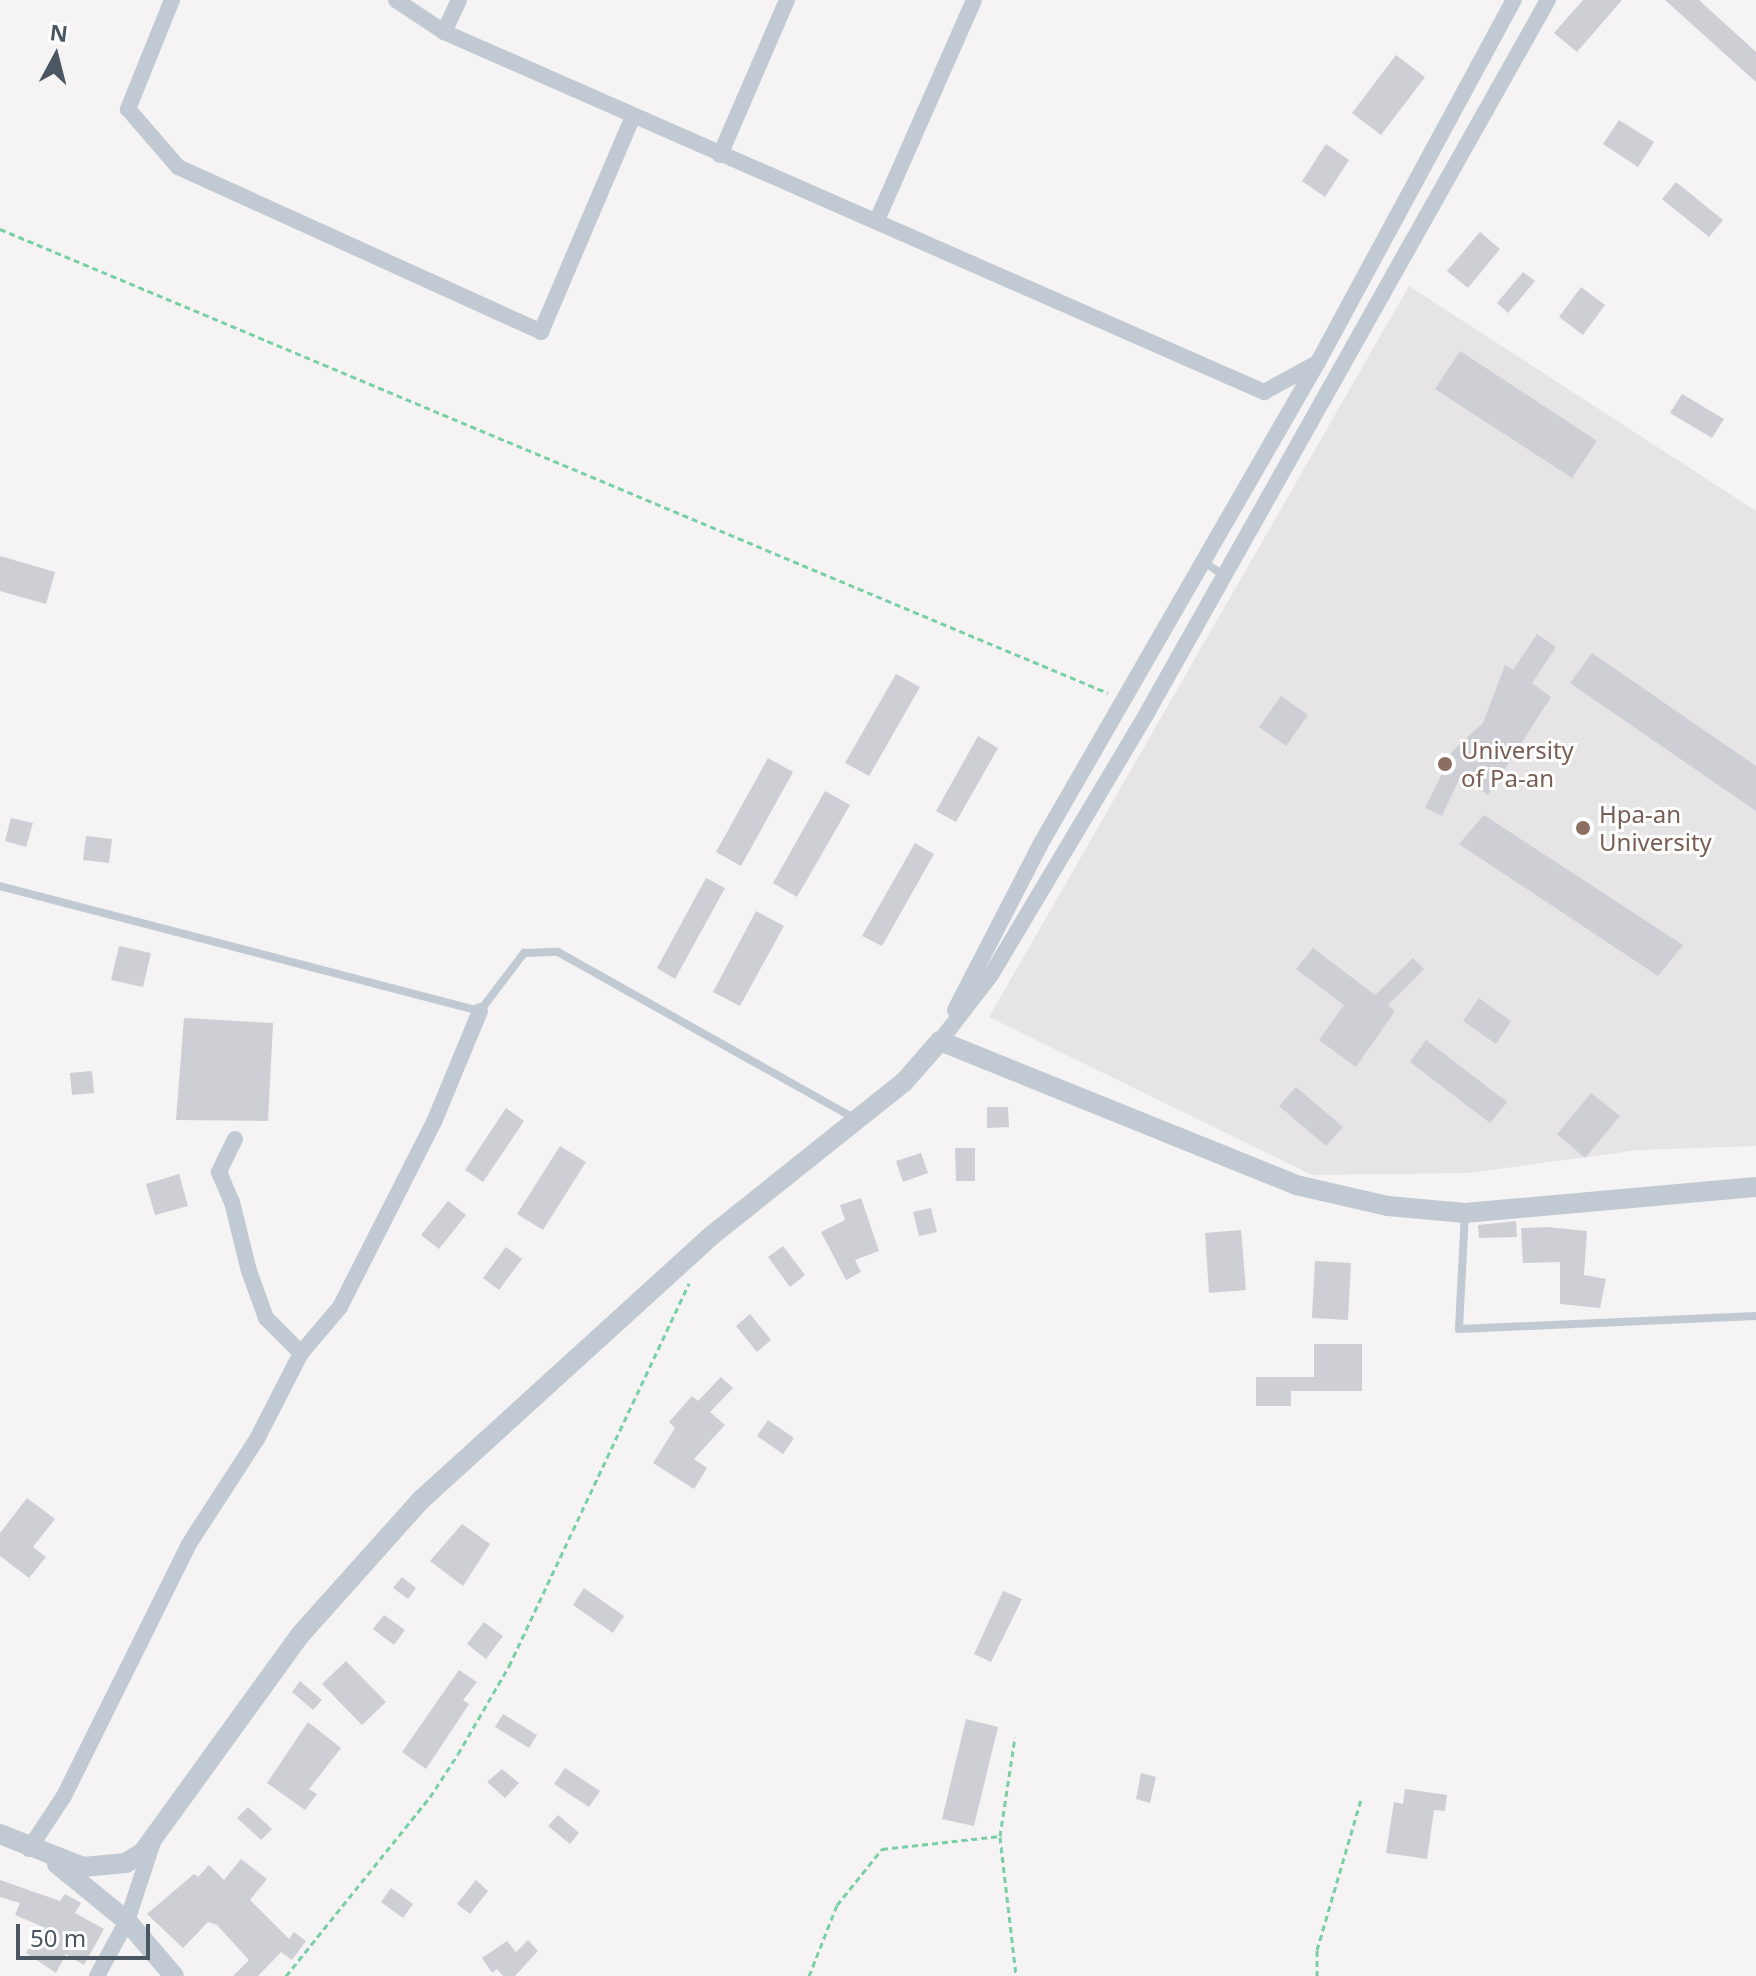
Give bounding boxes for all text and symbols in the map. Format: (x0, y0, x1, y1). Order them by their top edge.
north arrow (16, 16, 96, 96)
text: N (48, 16, 70, 48)
place label: University of Pa-an (1461, 736, 1574, 792)
marker: University of Pa-an (1436, 755, 1454, 773)
place label: Hpa-an University (1599, 800, 1712, 856)
marker: Hpa-an University (1574, 819, 1592, 837)
scale bar (20, 1908, 154, 1958)
text: 50 m (30, 1921, 86, 1954)

